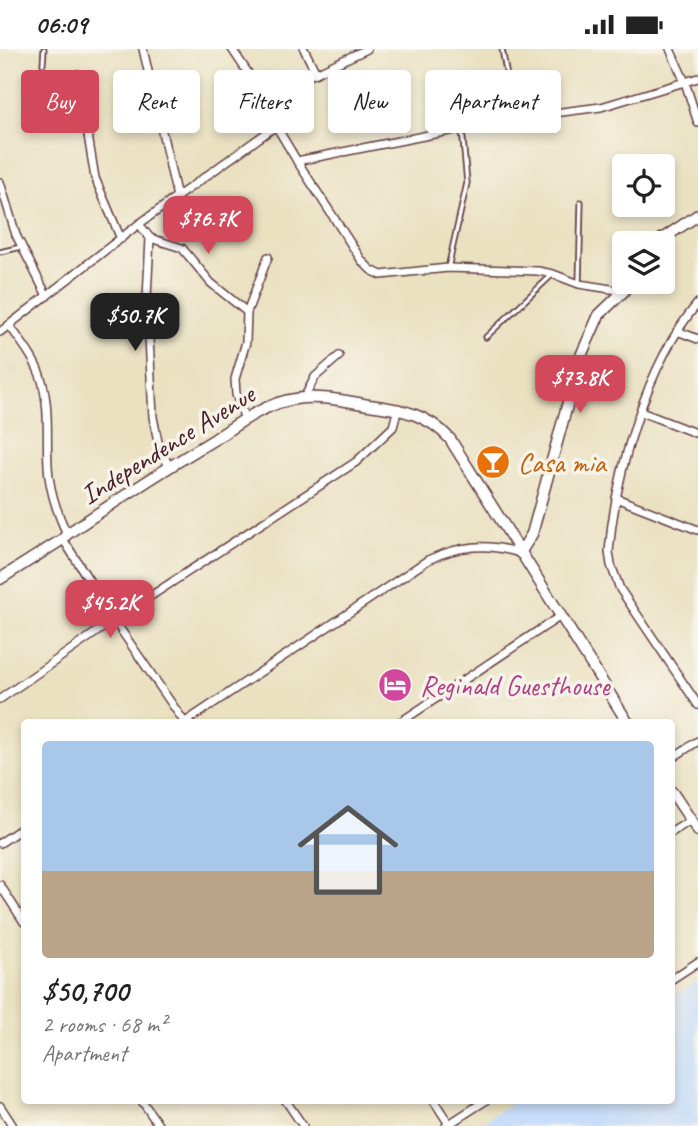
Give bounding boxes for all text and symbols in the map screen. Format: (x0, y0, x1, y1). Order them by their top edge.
text: 06:09 (35, 8, 87, 41)
chip: Buy (21, 70, 99, 133)
chip: Rent (113, 70, 200, 133)
chip: Filters (214, 70, 314, 133)
chip: New (328, 70, 411, 133)
chip: Apartment (425, 70, 561, 133)
map controls (612, 154, 675, 294)
button: locate (612, 154, 675, 217)
pin: $76.7K (151, 197, 265, 256)
text: $76.7K (179, 204, 237, 233)
button: layers (612, 231, 675, 294)
pin: $50.7K (78, 293, 192, 353)
text: $50.7K (106, 301, 164, 330)
pin: $73.8K (523, 355, 637, 415)
text: $73.8K (551, 363, 609, 392)
street label: Independence Avenue (74, 376, 262, 512)
bar icon: Casa mia (474, 443, 512, 481)
place label: Casa mia (518, 445, 607, 480)
pin: $45.2K (53, 581, 167, 640)
text: $45.2K (81, 588, 139, 617)
hotel icon: Reginald Guesthouse (376, 666, 414, 704)
place label: Reginald Guesthouse (420, 668, 611, 703)
icon: home (285, 787, 411, 913)
text: $50,700 (42, 972, 128, 1010)
text: 2 rooms · 68 m² (42, 1010, 166, 1039)
text: Apartment (42, 1039, 127, 1068)

